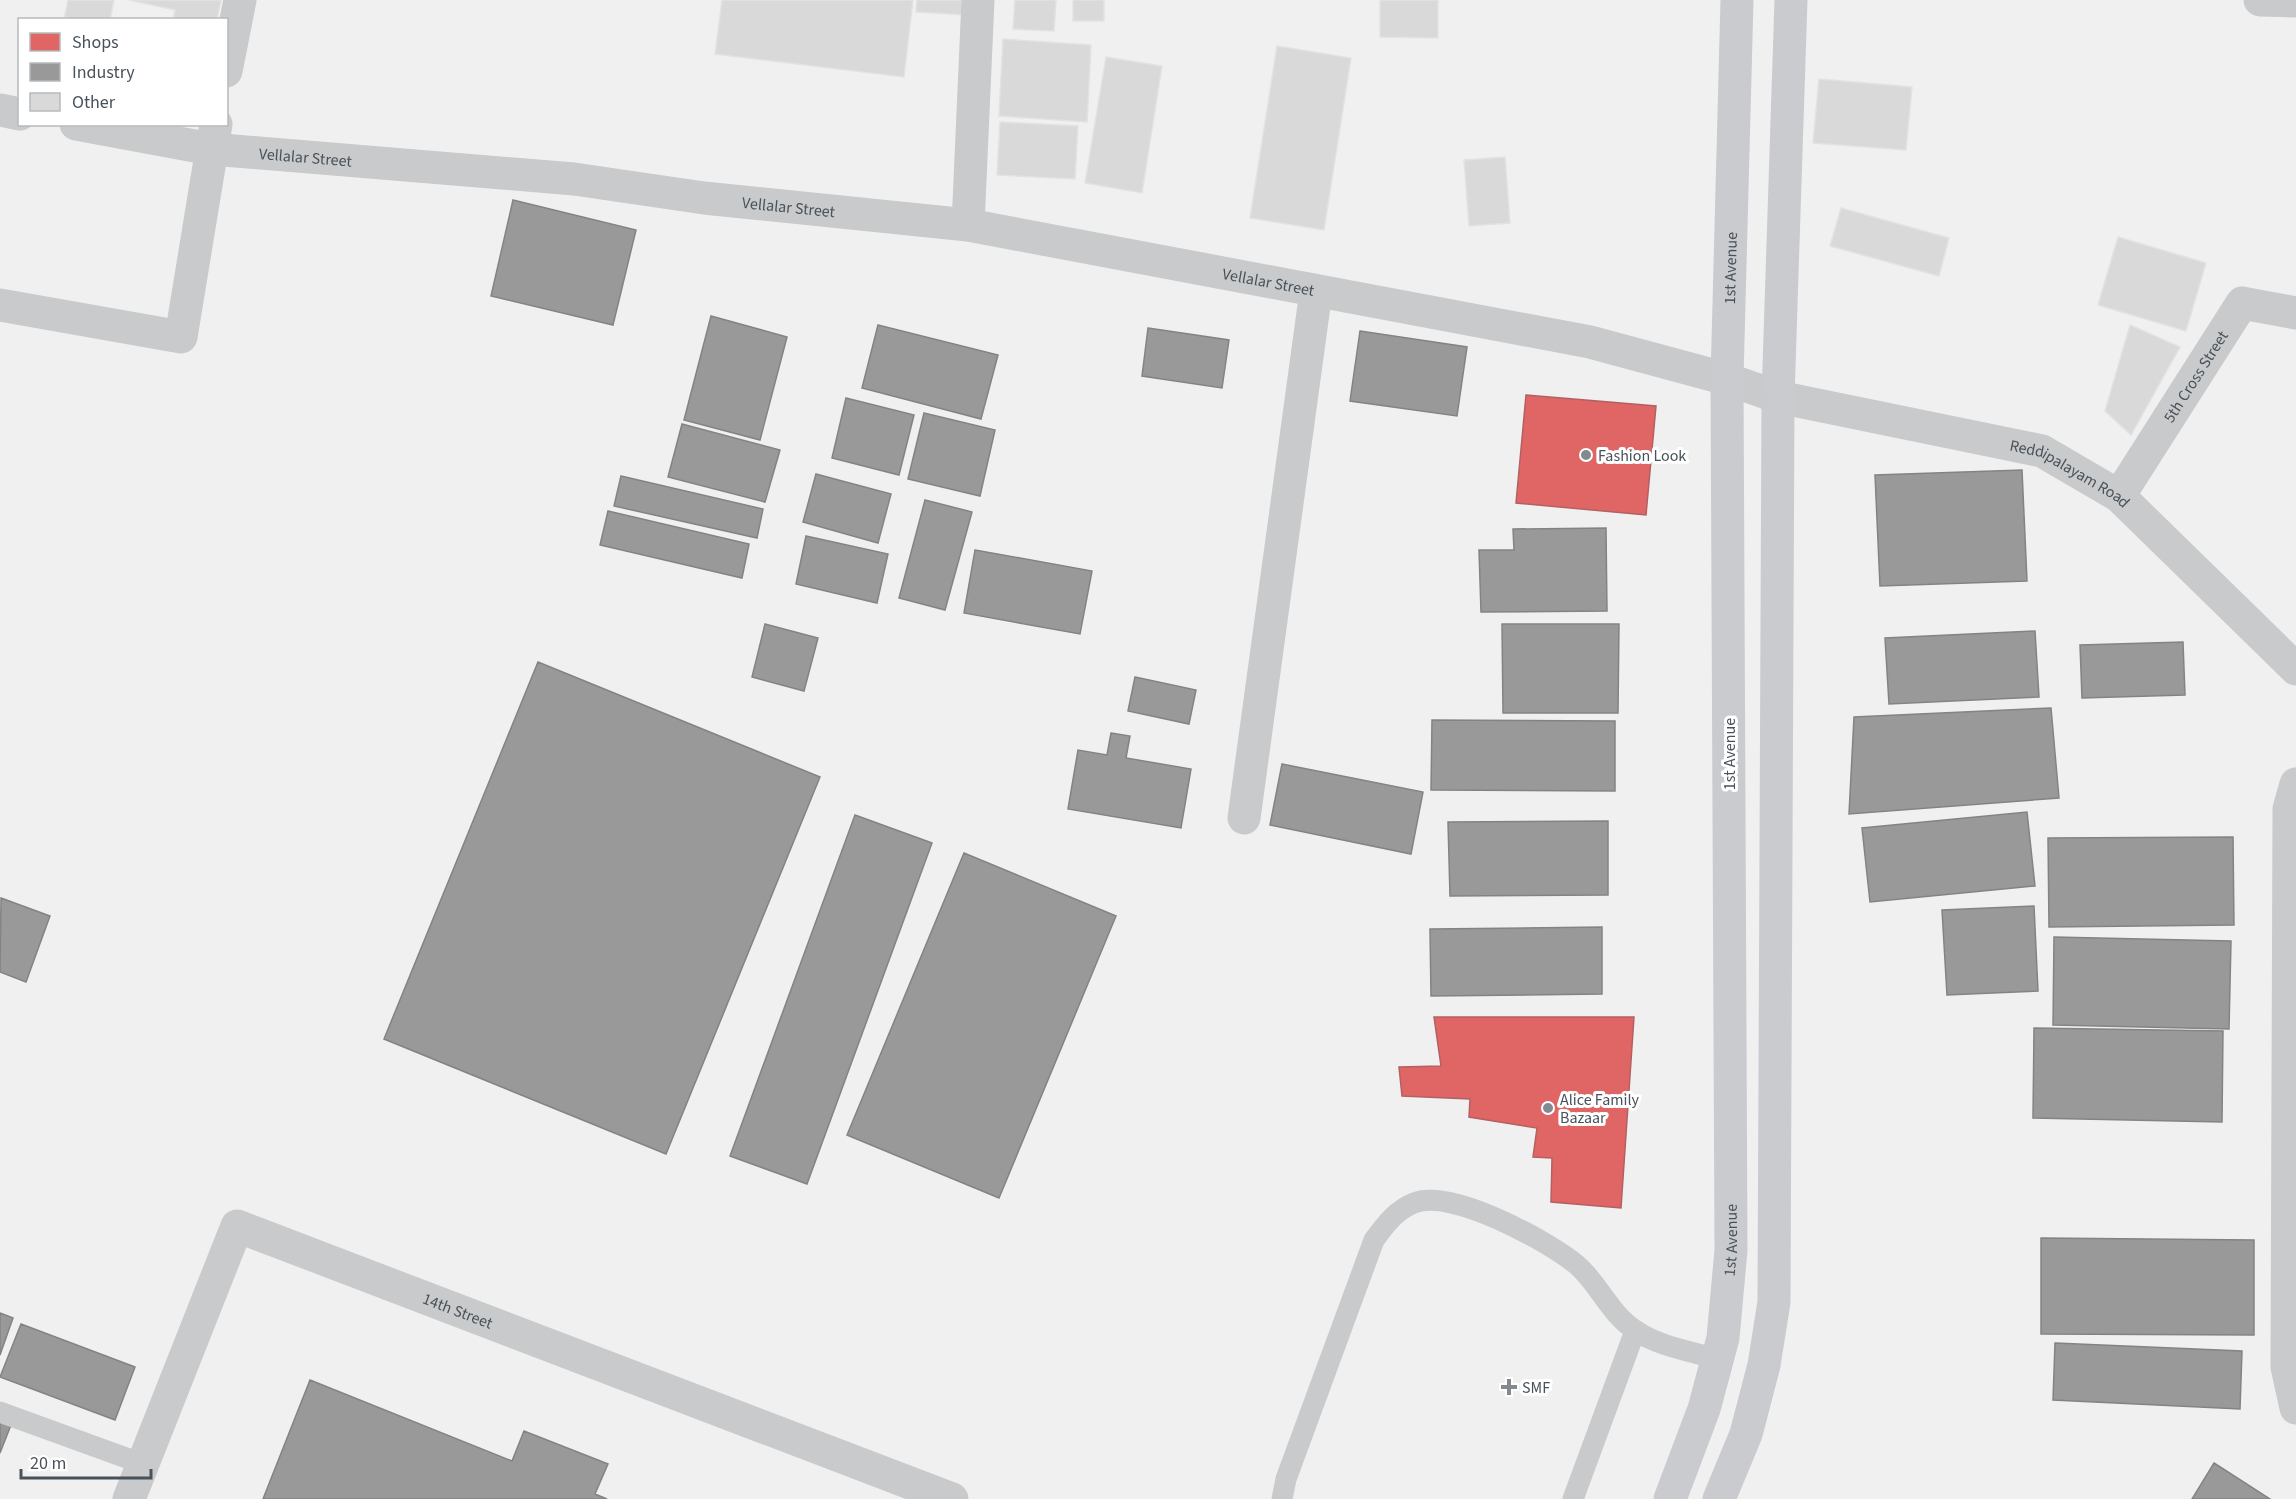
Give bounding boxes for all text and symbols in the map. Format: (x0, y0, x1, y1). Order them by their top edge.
legend (18, 18, 228, 126)
text: Shops (72, 30, 119, 55)
text: Industry (72, 60, 135, 85)
text: Other (72, 90, 116, 115)
street label: Vellalar Street (258, 143, 353, 173)
street label: Vellalar Street (741, 192, 837, 223)
street label: 1st Avenue (1719, 232, 1743, 305)
street label: Vellalar Street (1220, 263, 1317, 302)
street label: 5th Cross Street (2159, 326, 2234, 427)
street label: Reddipalayam Road (2008, 435, 2135, 513)
place label: Fashion Look (1598, 445, 1686, 467)
marker: Fashion Look (1579, 448, 1593, 462)
street label: 1st Avenue (1719, 718, 1741, 790)
place label: Alice Family Bazaar (1560, 1089, 1640, 1129)
marker: Alice Family Bazaar (1541, 1101, 1555, 1115)
street label: 1st Avenue (1719, 1204, 1743, 1277)
street label: 14th Street (419, 1288, 496, 1335)
place label: SMF (1522, 1377, 1550, 1399)
marker: SMF (1500, 1378, 1518, 1396)
scale bar (21, 1442, 152, 1480)
text: 20 m (30, 1451, 66, 1476)

